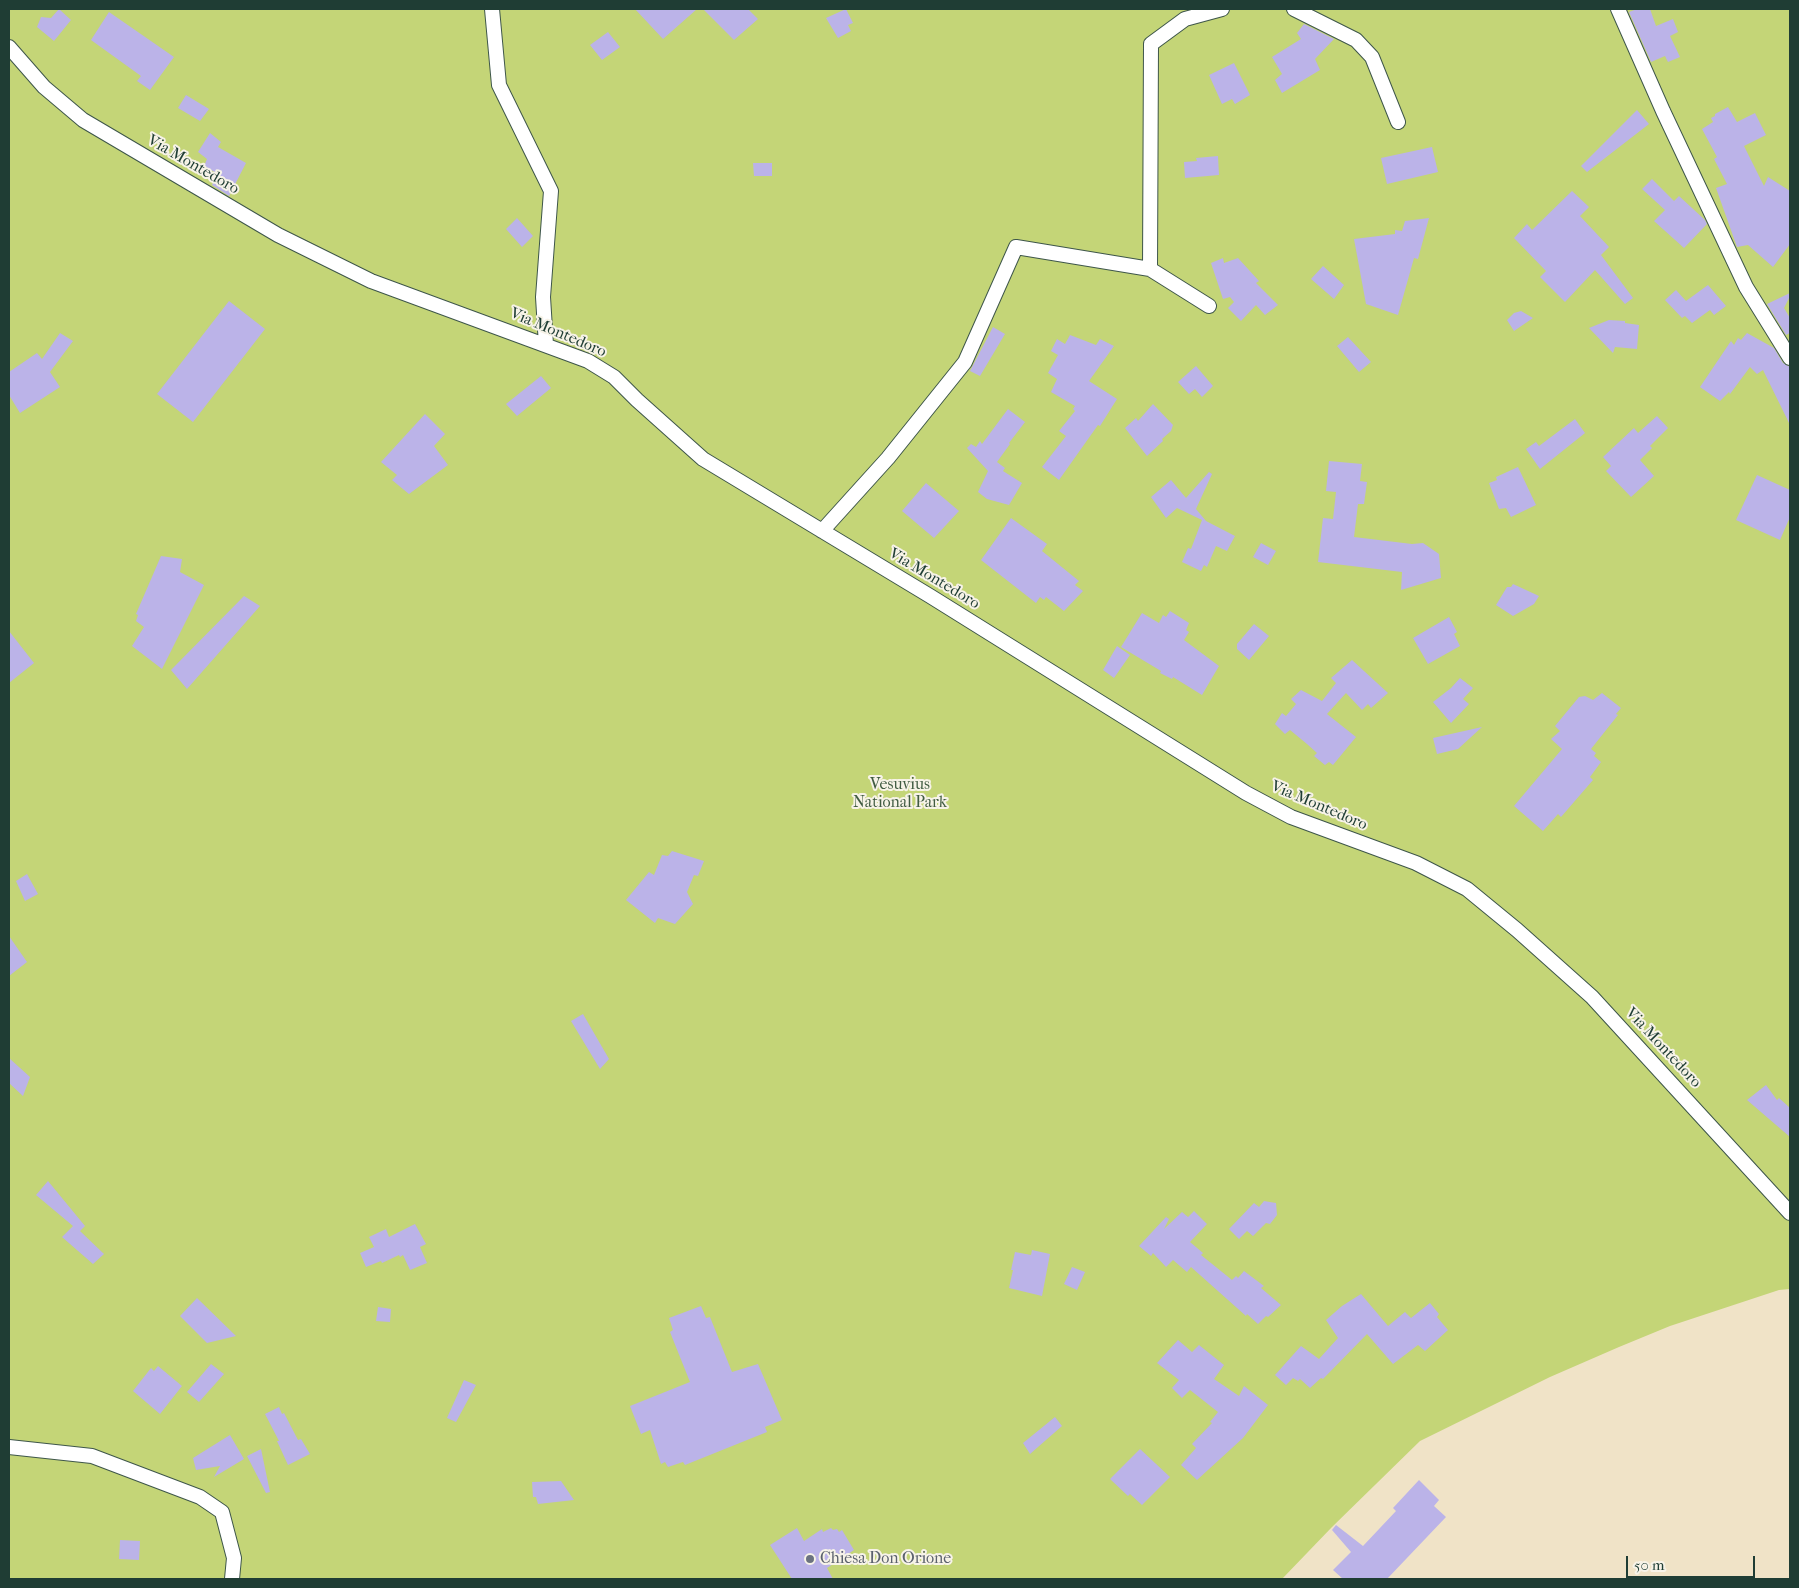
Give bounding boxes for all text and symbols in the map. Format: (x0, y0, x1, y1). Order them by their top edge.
street label: Via Montedoro (144, 131, 242, 199)
street label: Via Montedoro (507, 304, 609, 362)
street label: Via Montedoro (885, 544, 983, 614)
park label: Vesuvius National Park (853, 775, 947, 813)
street label: Via Montedoro (1268, 777, 1370, 835)
street label: Via Montedoro (1621, 1004, 1705, 1092)
scale bar (1629, 1546, 1758, 1578)
place label: Chiesa Don Orione (820, 1549, 951, 1569)
marker: Chiesa Don Orione (804, 1553, 816, 1565)
text: 50 m (1634, 1556, 1664, 1574)

